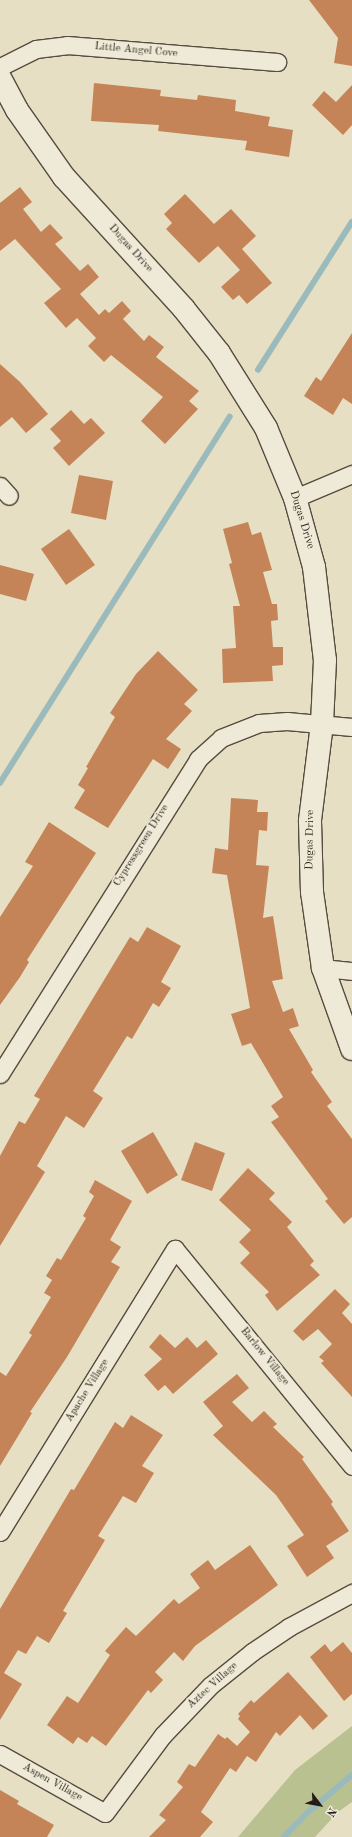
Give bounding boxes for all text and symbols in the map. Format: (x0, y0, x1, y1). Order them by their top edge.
street label: Little Angel Cove (94, 41, 178, 61)
street label: Dugas Drive (105, 222, 155, 276)
street label: Dugas Drive (286, 489, 316, 551)
street label: Cypressgreen Drive (111, 803, 173, 889)
street label: Dugas Drive (304, 810, 318, 870)
street label: Barlow Village (237, 1325, 291, 1389)
street label: Apache Village (63, 1357, 113, 1425)
street label: Aztec Village (185, 1660, 241, 1712)
street label: Aspen Village (20, 1761, 84, 1805)
north arrow (300, 1785, 340, 1825)
text: N (324, 1805, 337, 1818)

